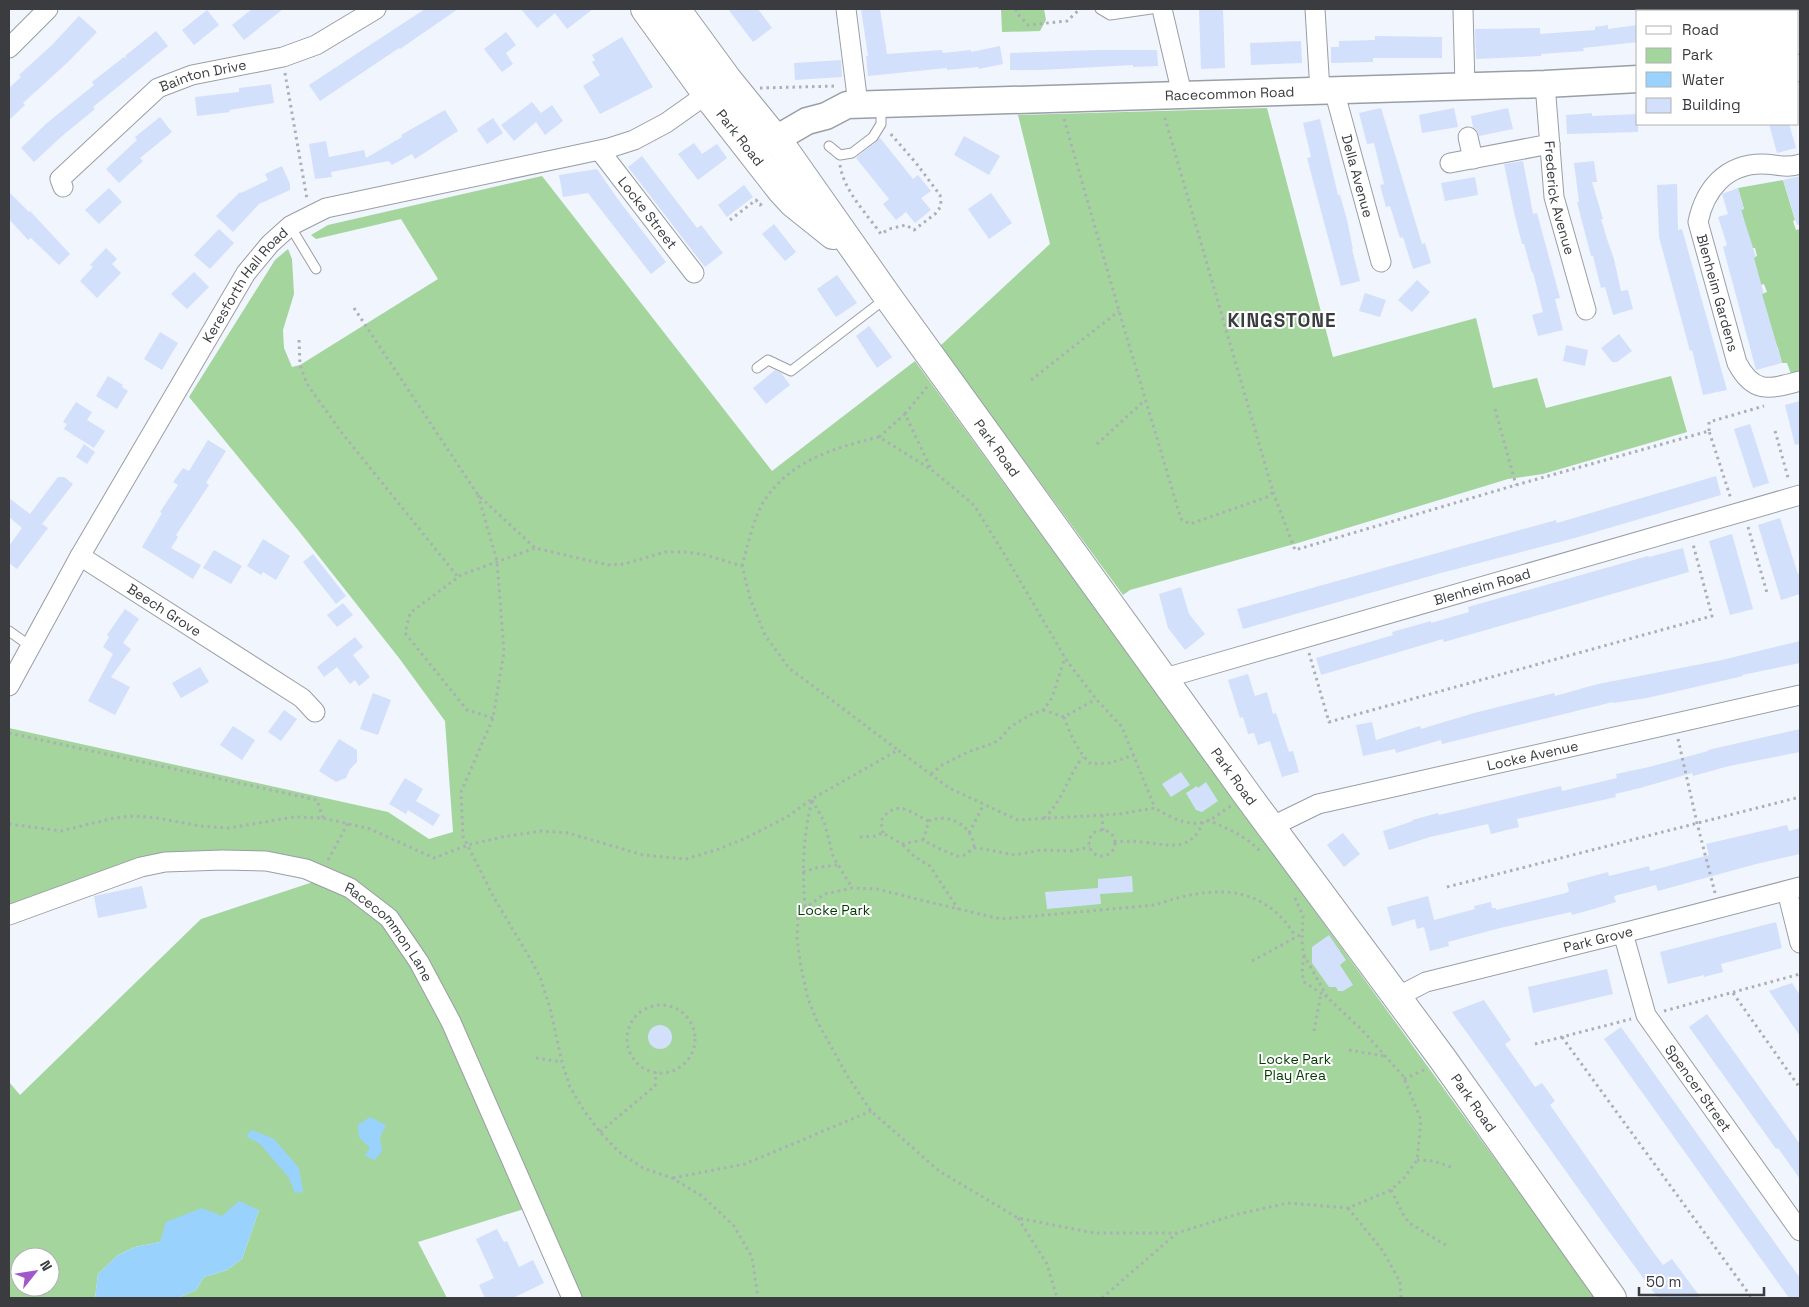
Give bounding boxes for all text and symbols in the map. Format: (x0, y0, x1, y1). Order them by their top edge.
legend (1636, 10, 1799, 125)
text: Road (1682, 20, 1719, 39)
text: Park (1682, 45, 1713, 64)
street label: Bainton Drive (156, 55, 248, 96)
text: Water (1682, 70, 1725, 89)
street label: Racecommon Road (1164, 83, 1295, 104)
text: Building (1682, 95, 1741, 114)
street label: Park Road (712, 106, 768, 170)
street label: Della Avenue (1338, 132, 1377, 219)
street label: Frederick Avenue (1541, 140, 1579, 257)
street label: Locke Street (614, 173, 681, 253)
street label: Keresforth Hall Road (198, 223, 292, 346)
street label: Blenheim Gardens (1693, 232, 1742, 354)
district label: KINGSTONE (1227, 308, 1337, 333)
street label: Park Road (970, 416, 1024, 481)
street label: Blenheim Road (1432, 564, 1533, 609)
street label: Beech Grove (124, 579, 205, 640)
street label: Locke Avenue (1485, 736, 1580, 775)
street label: Park Road (1207, 744, 1261, 809)
street label: Racecommon Lane (342, 878, 437, 985)
park label: Locke Park (798, 901, 871, 919)
street label: Park Grove (1561, 922, 1635, 956)
street label: Spencer Street (1661, 1041, 1735, 1135)
park label: Locke Park Play Area (1259, 1050, 1332, 1084)
street label: Park Road (1447, 1070, 1501, 1135)
north arrow (10, 1247, 60, 1297)
text: N (36, 1257, 56, 1274)
scale bar (1639, 1264, 1764, 1296)
text: 50 m (1646, 1272, 1681, 1291)

